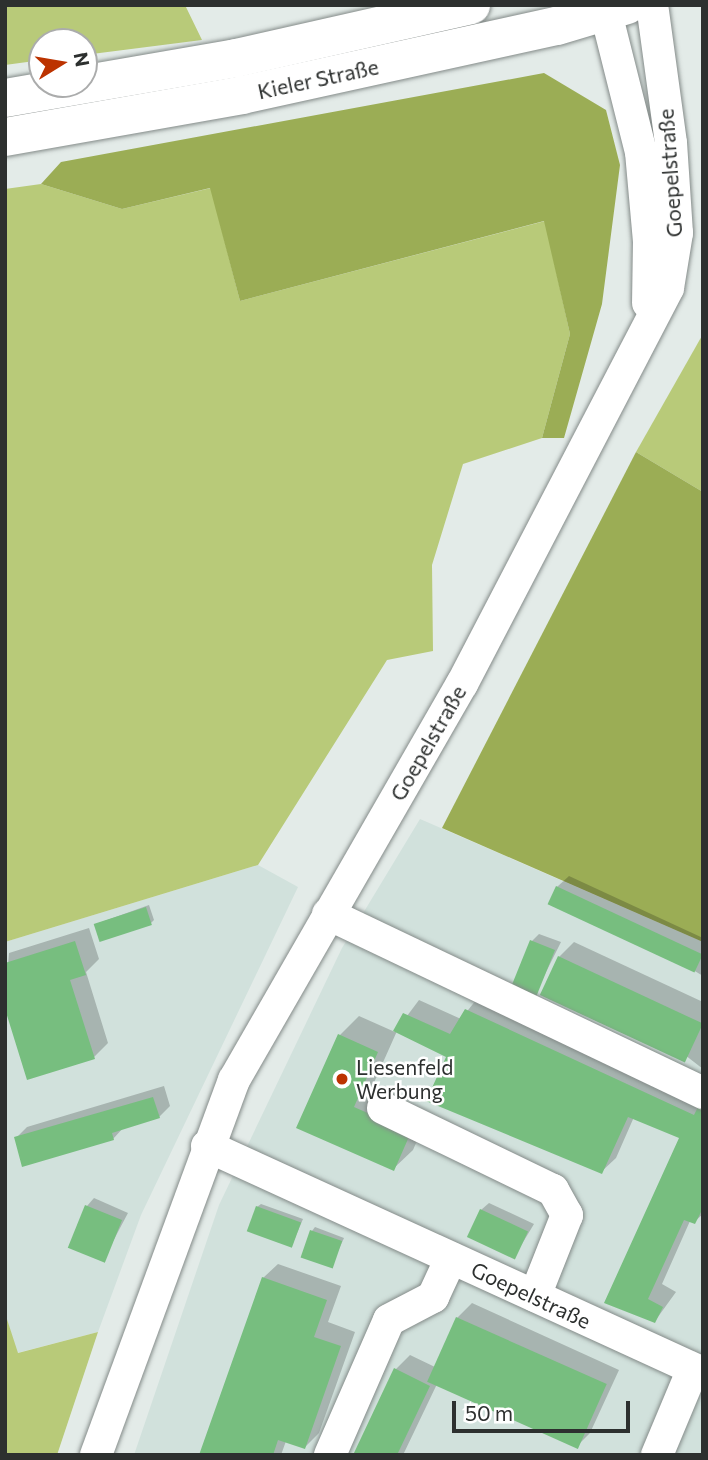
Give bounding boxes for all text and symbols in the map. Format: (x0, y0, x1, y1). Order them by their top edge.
north arrow (28, 28, 98, 98)
text: N (69, 50, 95, 68)
street label: Kieler Straße (255, 54, 381, 104)
street label: Goepelstraße (653, 108, 687, 238)
street label: Goepelstraße (385, 681, 471, 805)
place label: Liesenfeld Werbung (356, 1054, 453, 1104)
marker: Liesenfeld Werbung (334, 1071, 350, 1087)
street label: Goepelstraße (467, 1256, 595, 1334)
scale bar (456, 1386, 634, 1430)
text: 50 m (465, 1400, 513, 1425)

